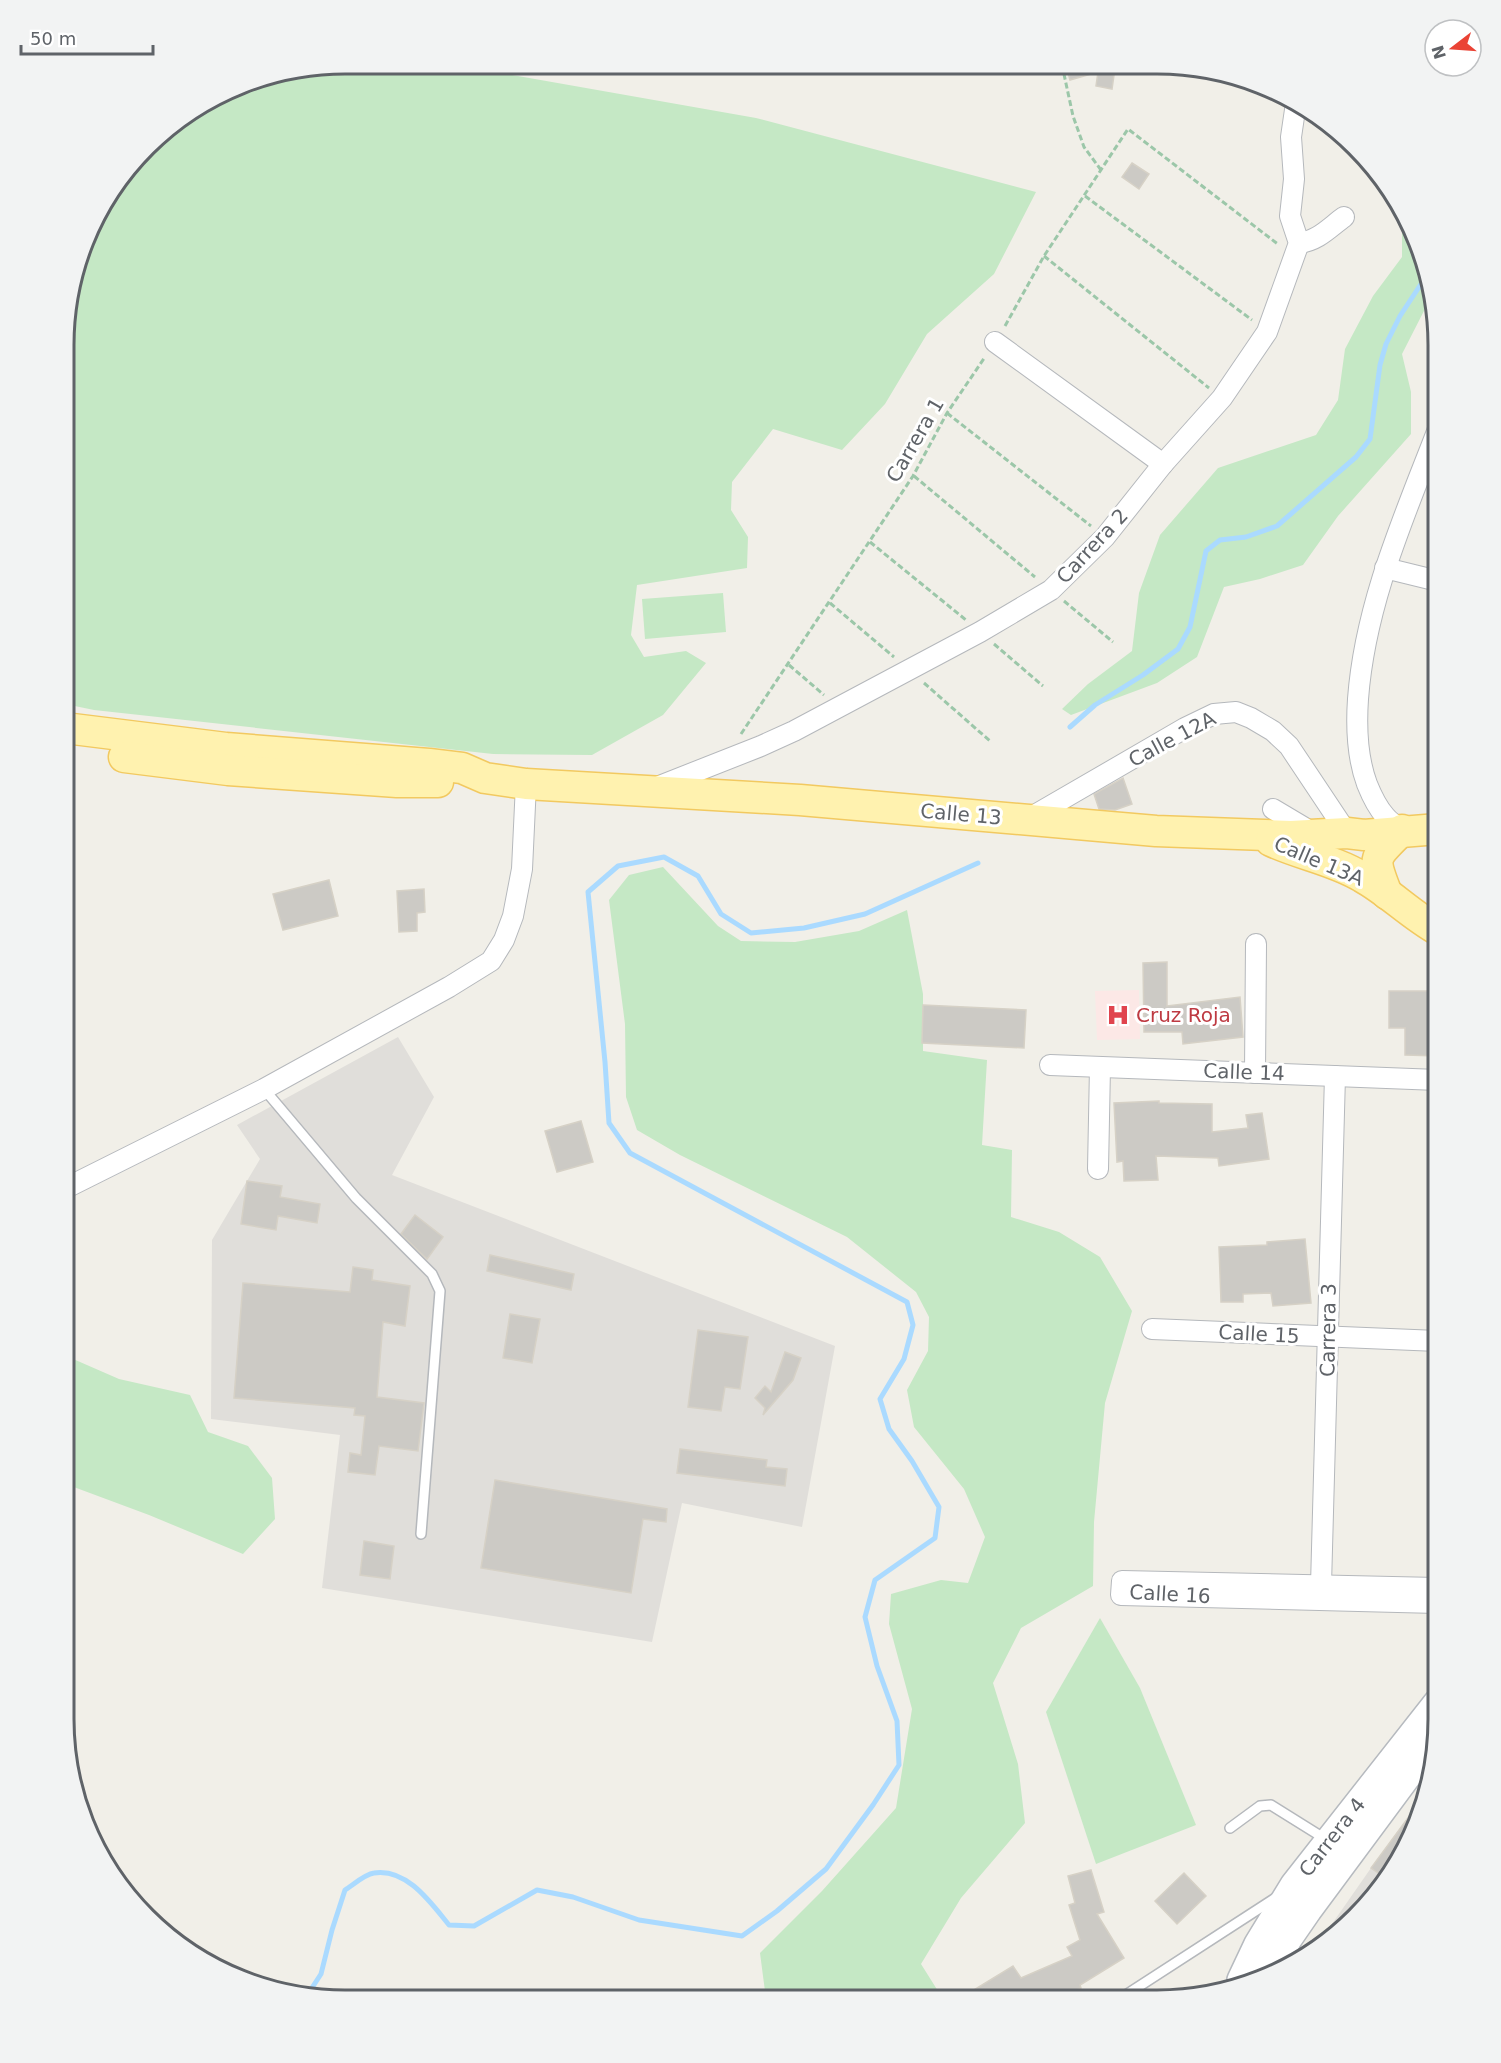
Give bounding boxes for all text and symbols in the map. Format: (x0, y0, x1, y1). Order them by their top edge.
scale bar (21, 18, 153, 56)
north arrow (1423, 18, 1483, 78)
text: 50 m (30, 28, 76, 49)
text: N (1428, 43, 1450, 61)
street label: Carrera 1 (881, 393, 949, 487)
street label: Carrera 2 (1051, 504, 1133, 588)
street label: Calle 12A (1124, 706, 1220, 772)
street label: Calle 13 (919, 798, 1003, 830)
street label: Calle 13A (1271, 831, 1368, 891)
hospital icon: Cruz Roja (1105, 1002, 1131, 1028)
place label: Cruz Roja (1136, 1003, 1231, 1027)
street label: Calle 14 (1203, 1059, 1285, 1085)
street label: Carrera 3 (1315, 1283, 1341, 1377)
street label: Calle 15 (1218, 1320, 1300, 1348)
street label: Calle 16 (1129, 1580, 1211, 1608)
street label: Carrera 4 (1294, 1793, 1370, 1881)

